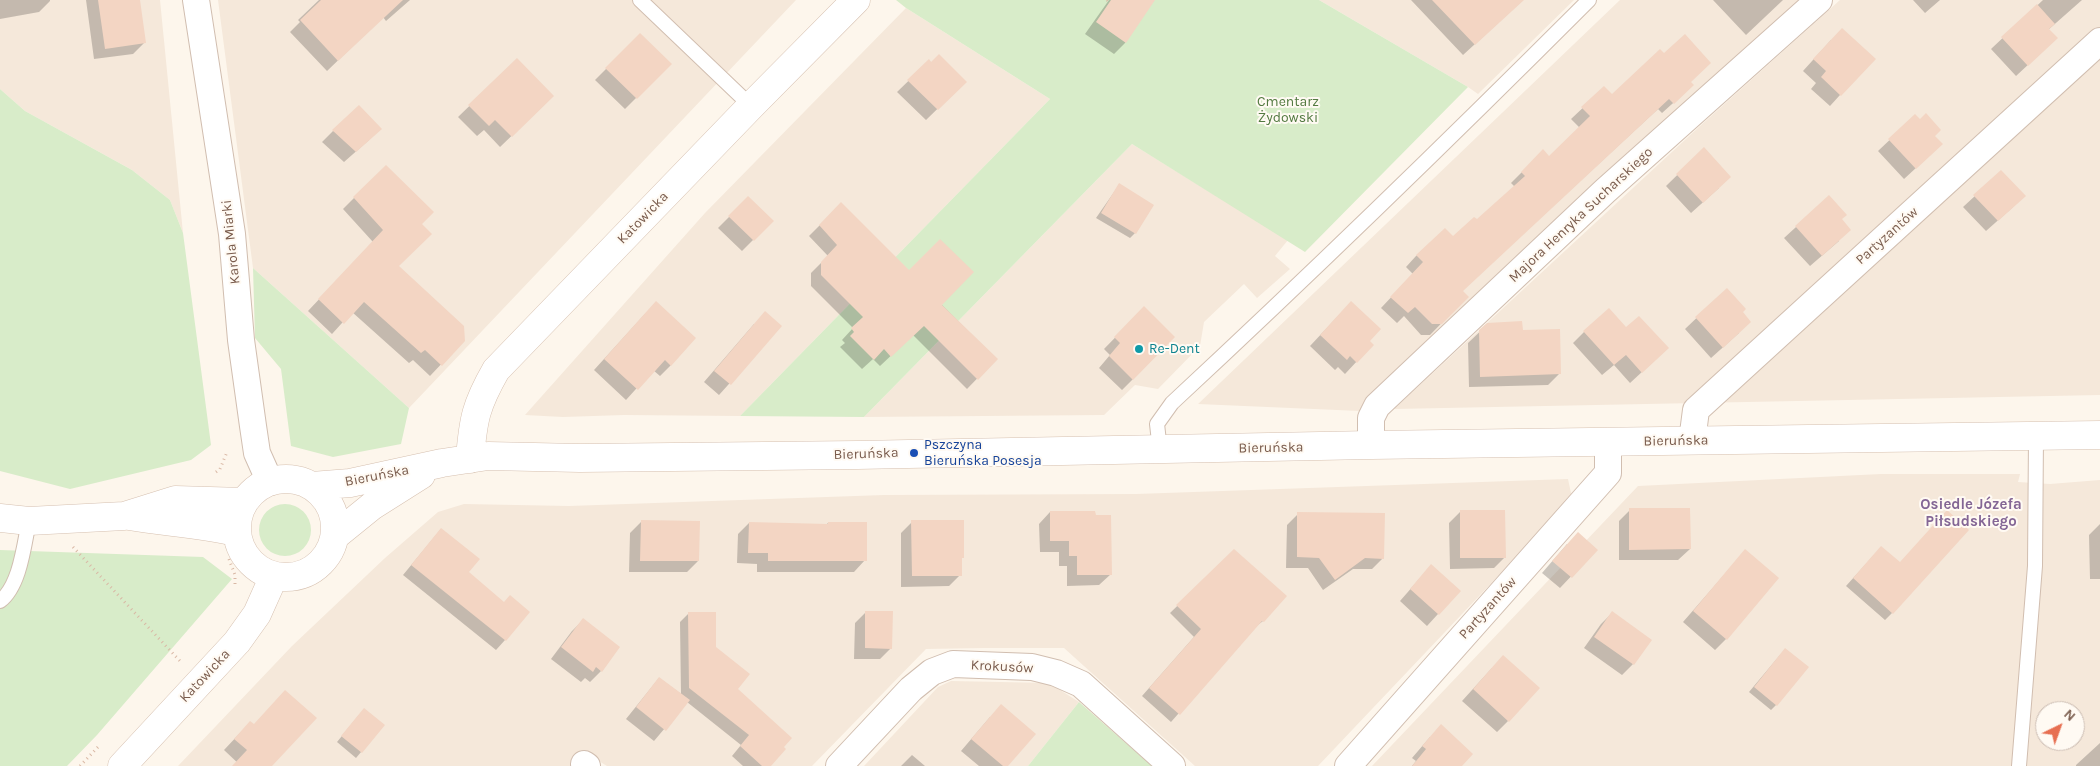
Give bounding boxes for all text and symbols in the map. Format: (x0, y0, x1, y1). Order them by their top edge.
park label: Cmentarz Żydowski (1257, 94, 1319, 126)
street label: Majora Henryka Sucharskiego (1506, 144, 1656, 286)
street label: Katowicka (614, 188, 672, 248)
street label: Karola Miarki (218, 199, 244, 285)
street label: Partyzantów (1852, 204, 1922, 268)
place label: Re-Dent (1149, 341, 1200, 357)
marker: Re-Dent (1133, 343, 1145, 355)
street label: Bieruńska (1643, 432, 1709, 450)
place label: Pszczyna Bieruńska Posesja (924, 437, 1042, 470)
street label: Bieruńska (1238, 439, 1304, 457)
street label: Bieruńska (833, 444, 899, 464)
marker: Pszczyna Bieruńska Posesja (908, 447, 920, 459)
street label: Bieruńska (343, 462, 411, 490)
district label: Osiedle Józefa Piłsudskiego (1920, 496, 2022, 531)
street label: Partyzantów (1456, 573, 1520, 643)
street label: Katowicka (176, 646, 234, 706)
street label: Krokusów (970, 657, 1034, 677)
north arrow (2035, 701, 2085, 751)
text: N (2060, 706, 2079, 725)

